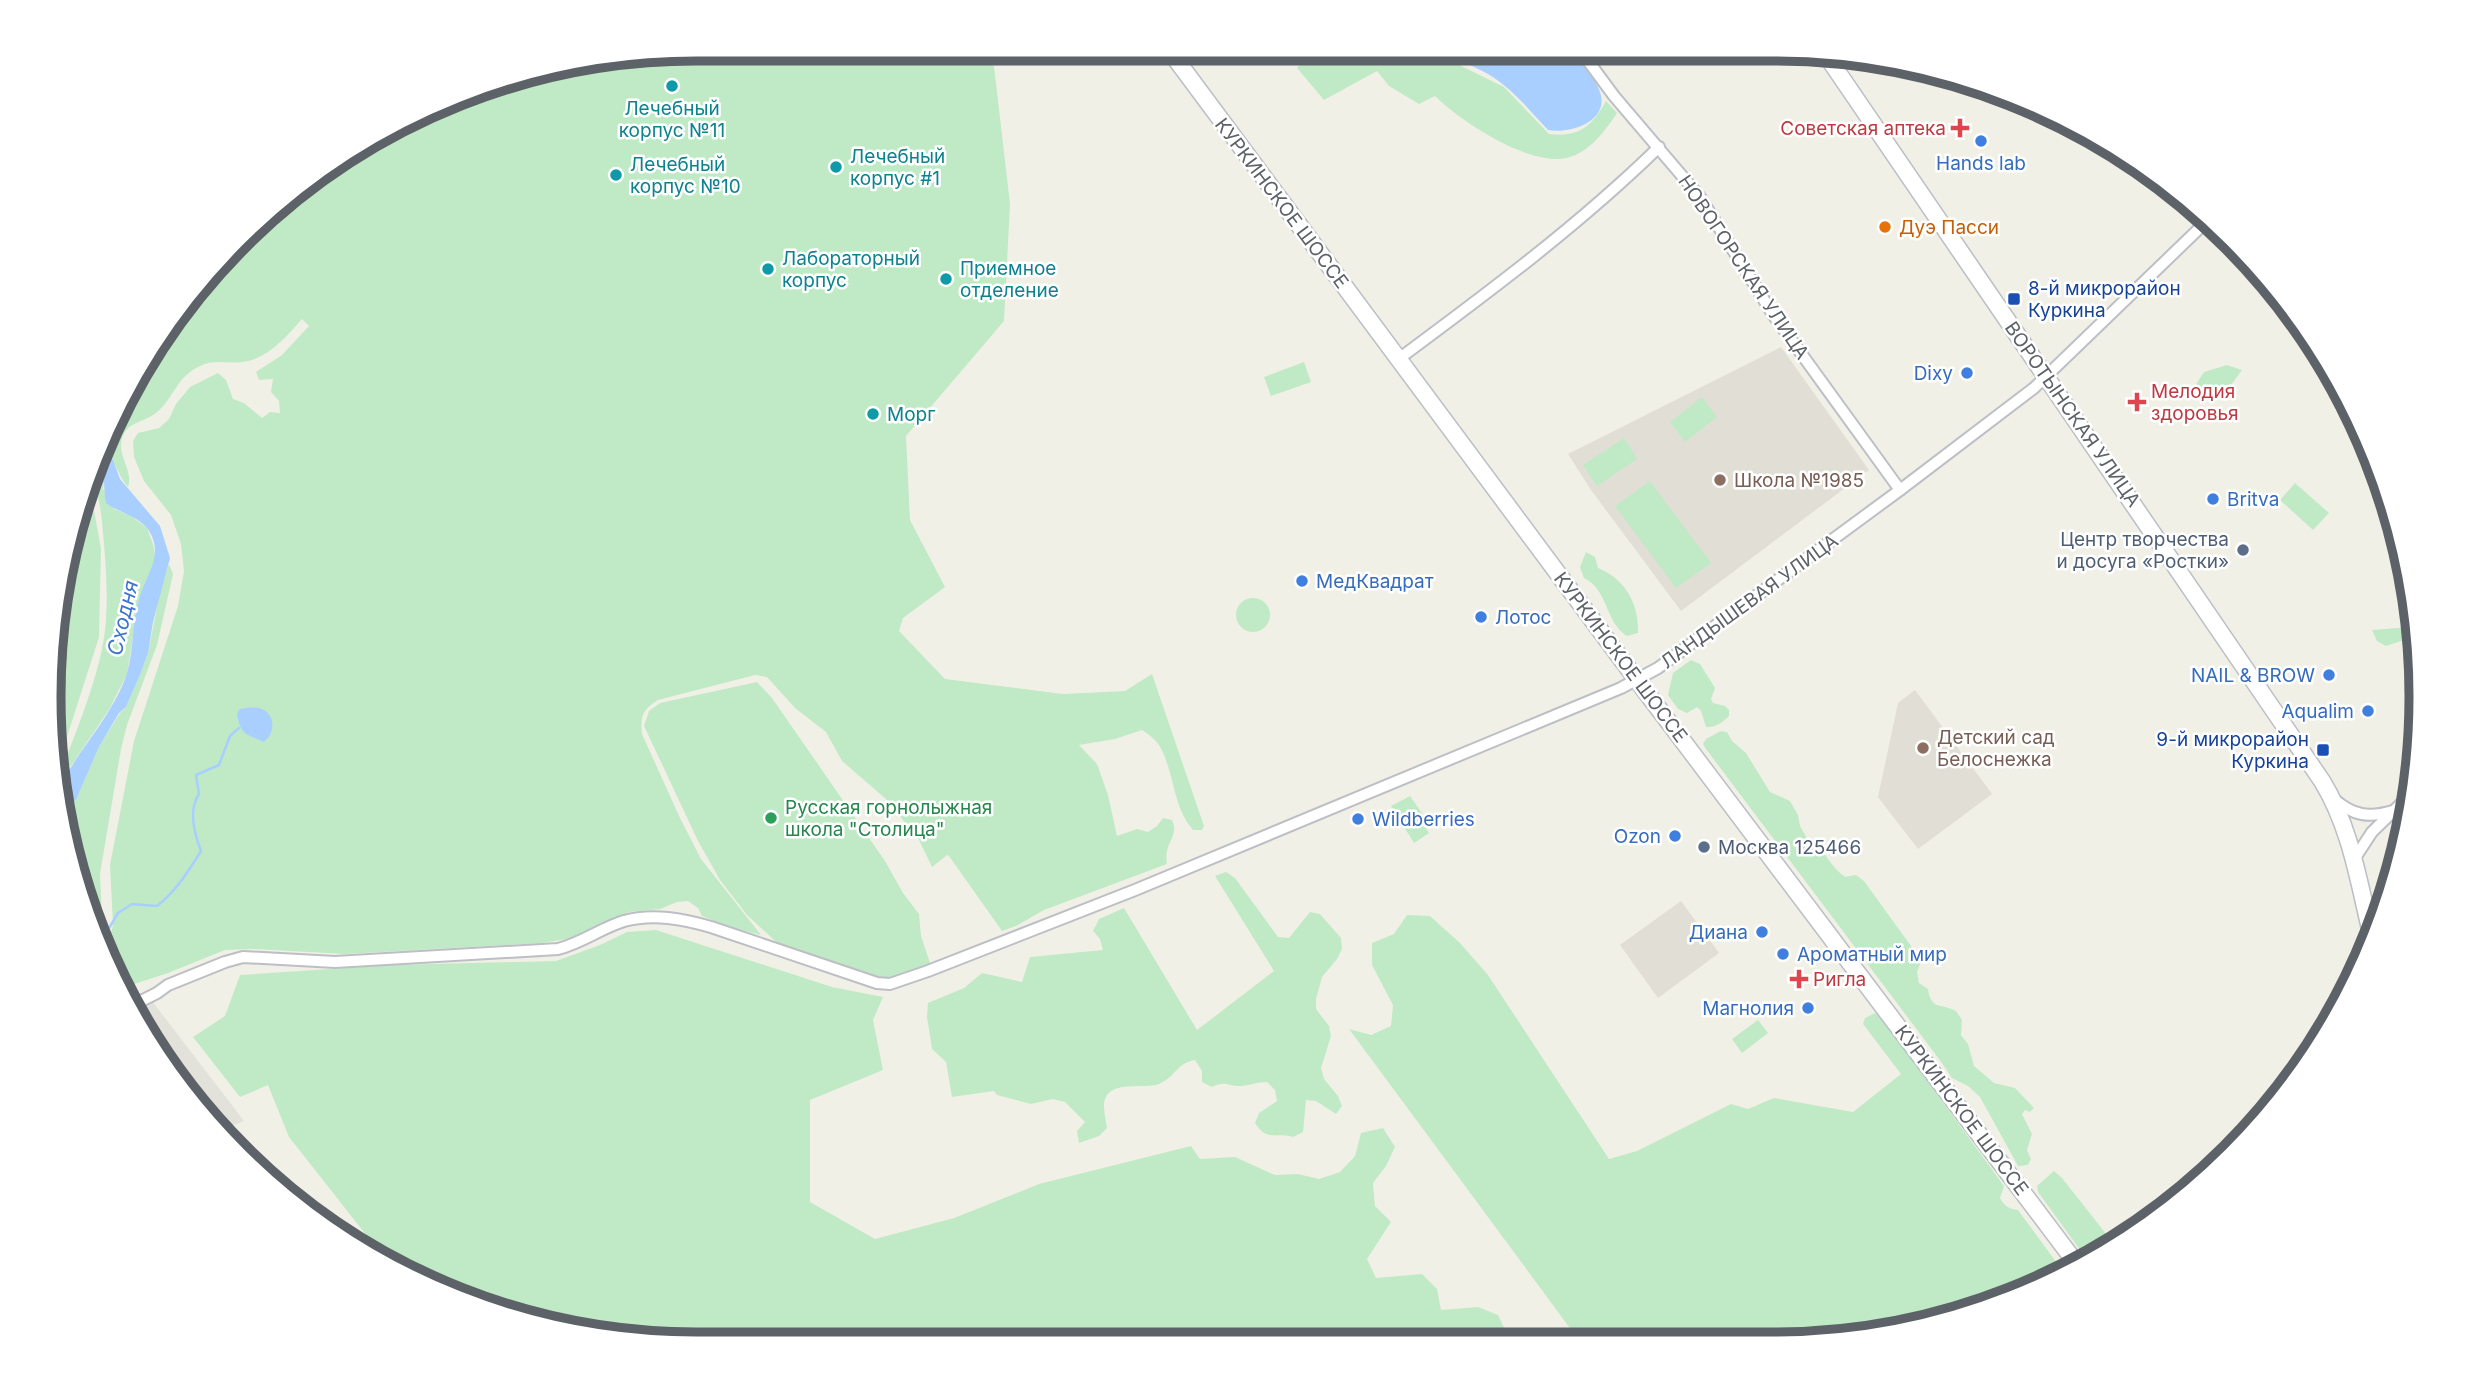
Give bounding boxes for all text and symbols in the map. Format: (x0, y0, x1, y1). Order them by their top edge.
marker: Лечебный корпус №11 (664, 78, 680, 94)
place label: Лечебный корпус №11 (619, 97, 725, 142)
street label: КУРКИНСКОЕ ШОССЕ (1210, 114, 1353, 293)
place label: Советская аптека (1780, 117, 1946, 140)
marker: Советская аптека (1952, 120, 1968, 136)
marker: Hands lab (1973, 133, 1989, 149)
place label: Лечебный корпус #1 (850, 145, 945, 190)
place label: Hands lab (1936, 152, 2026, 175)
place label: Лечебный корпус №10 (630, 153, 741, 198)
marker: Лечебный корпус #1 (828, 159, 844, 175)
marker: Лечебный корпус №10 (608, 167, 624, 183)
street label: НОВОГОРСКАЯ УЛИЦА (1673, 171, 1814, 364)
place label: Дуэ Пасси (1899, 216, 1999, 239)
marker: Дуэ Пасси (1877, 219, 1893, 235)
place label: Лабораторный корпус (782, 247, 920, 292)
place label: Приемное отделение (960, 257, 1059, 302)
marker: Лабораторный корпус (760, 261, 776, 277)
marker: Приемное отделение (938, 271, 954, 287)
place label: 8-й микрорайон Куркина (2028, 277, 2181, 322)
marker: 8-й микрорайон Куркина (2006, 291, 2022, 307)
street label: ВОРОТЫНСКАЯ УЛИЦА (2000, 317, 2145, 511)
place label: Dixy (1914, 362, 1953, 385)
marker: Dixy (1959, 365, 1975, 381)
place label: Мелодия здоровья (2151, 380, 2239, 425)
marker: Мелодия здоровья (2129, 394, 2145, 410)
place label: Морг (887, 403, 935, 426)
marker: Морг (865, 406, 881, 422)
place label: Школа №1985 (1734, 469, 1864, 492)
marker: Школа №1985 (1712, 472, 1728, 488)
place label: Britva (2227, 488, 2279, 511)
marker: Britva (2205, 491, 2221, 507)
place label: Центр творчества и досуга «Ростки» (2057, 528, 2229, 573)
street label: ЛАНДЫШЕВАЯ УЛИЦА (1656, 529, 1843, 674)
marker: Центр творчества и досуга «Ростки» (2235, 542, 2251, 558)
street label: КУРКИНСКОЕ ШОССЕ (1549, 568, 1692, 747)
place label: МедКвадрат (1316, 570, 1434, 593)
marker: МедКвадрат (1294, 573, 1310, 589)
water label: Сходня (102, 578, 143, 658)
place label: Лотос (1495, 606, 1551, 629)
marker: Лотос (1473, 609, 1489, 625)
place label: NAIL & BROW (2191, 664, 2315, 687)
marker: NAIL & BROW (2321, 667, 2337, 683)
place label: Aqualim (2282, 700, 2354, 723)
marker: Aqualim (2360, 703, 2376, 719)
place label: Детский сад Белоснежка (1937, 726, 2055, 771)
place label: 9-й микрорайон Куркина (2156, 728, 2309, 773)
marker: Детский сад Белоснежка (1915, 740, 1931, 756)
marker: 9-й микрорайон Куркина (2315, 742, 2331, 758)
place label: Русская горнолыжная школа "Столица" (785, 796, 992, 841)
place label: Wildberries (1372, 808, 1475, 831)
marker: Русская горнолыжная школа "Столица" (763, 810, 779, 826)
marker: Wildberries (1350, 811, 1366, 827)
place label: Ozon (1614, 825, 1661, 848)
marker: Ozon (1667, 828, 1683, 844)
place label: Москва 125466 (1718, 836, 1861, 859)
marker: Москва 125466 (1696, 839, 1712, 855)
place label: Диана (1689, 921, 1748, 944)
marker: Диана (1754, 924, 1770, 940)
place label: Ароматный мир (1797, 943, 1947, 966)
marker: Ароматный мир (1775, 946, 1791, 962)
place label: Ригла (1813, 968, 1866, 991)
marker: Ригла (1791, 971, 1807, 987)
place label: Магнолия (1702, 997, 1794, 1020)
marker: Магнолия (1800, 1000, 1816, 1016)
street label: КУРКИНСКОЕ ШОССЕ (1890, 1021, 2033, 1200)

